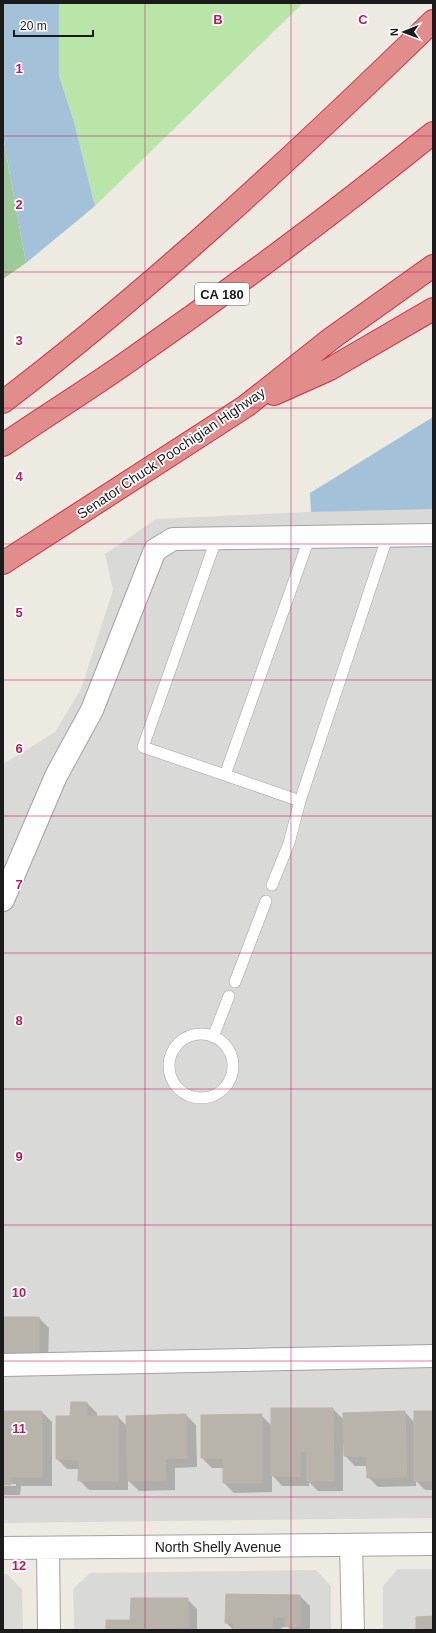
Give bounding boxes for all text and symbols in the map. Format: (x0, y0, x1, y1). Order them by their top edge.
scale bar (14, 12, 93, 38)
text: B (213, 12, 223, 27)
text: C (358, 12, 368, 27)
north arrow (384, 12, 424, 52)
text: 20 m (20, 19, 47, 33)
text: N (388, 28, 400, 36)
text: 1 (15, 61, 23, 76)
text: 2 (15, 197, 23, 212)
road number: CA 180 (195, 283, 249, 305)
text: 3 (15, 333, 23, 348)
street label: Senator Chuck Poochigian Highway (74, 384, 268, 522)
text: 4 (15, 469, 23, 484)
text: 5 (15, 605, 23, 620)
text: 6 (15, 741, 23, 756)
text: 7 (15, 877, 23, 892)
text: 8 (15, 1013, 23, 1028)
text: 9 (15, 1149, 23, 1164)
text: 10 (12, 1285, 26, 1300)
text: 11 (12, 1421, 26, 1436)
street label: North Shelly Avenue (155, 1539, 282, 1555)
text: 12 (12, 1558, 26, 1573)

